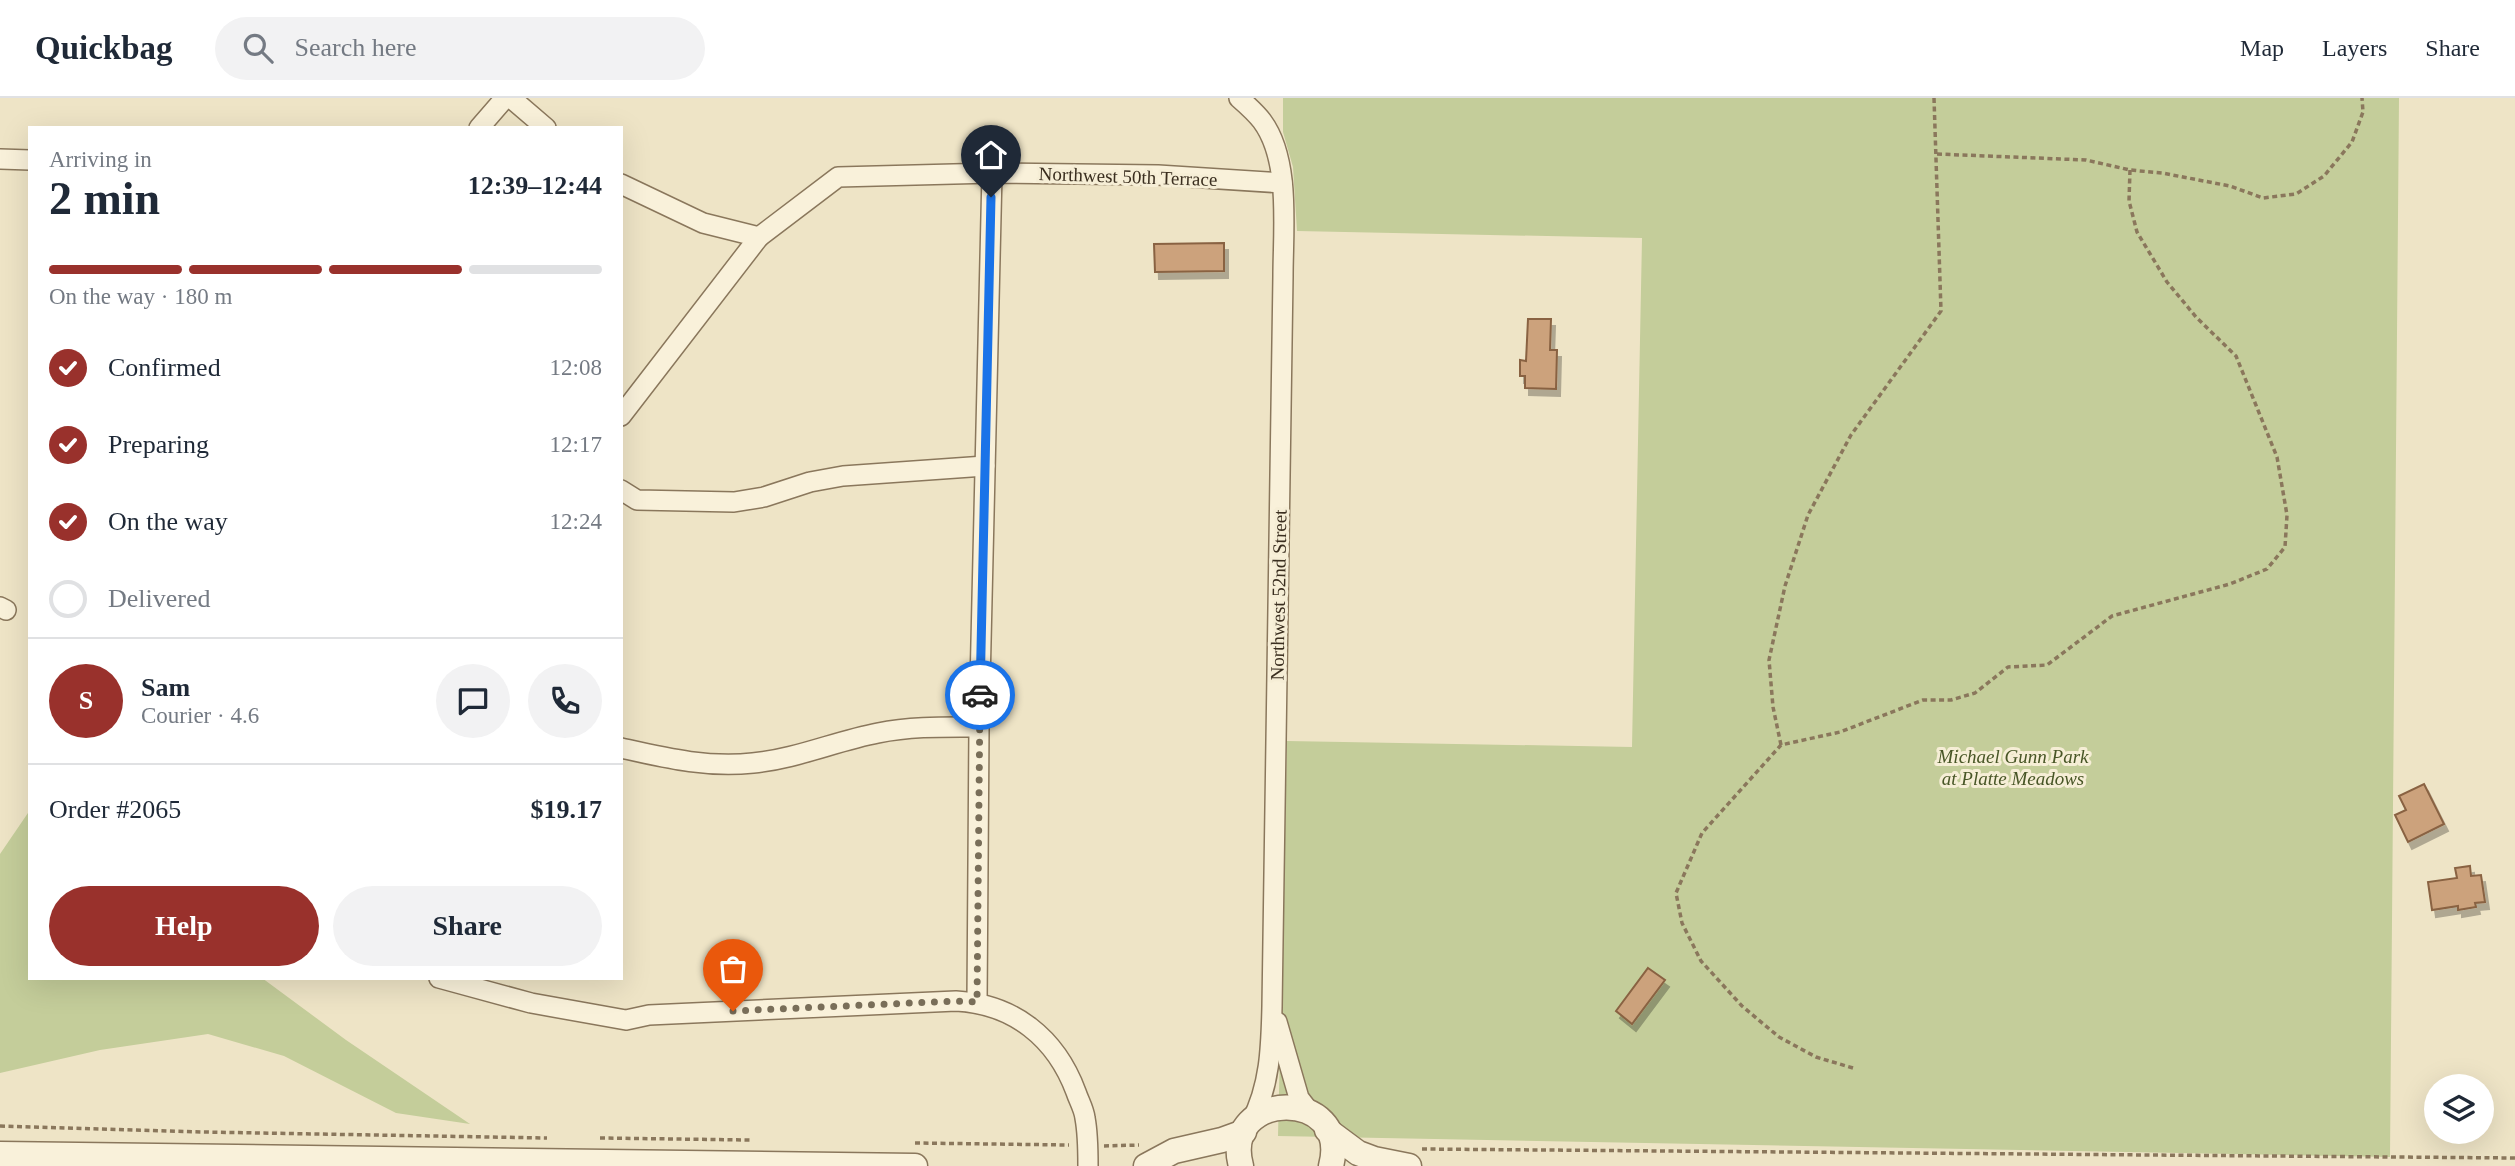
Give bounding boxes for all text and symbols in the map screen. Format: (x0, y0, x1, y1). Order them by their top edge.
search box (215, 17, 705, 80)
icon: search (239, 29, 277, 67)
text: Quickbag (35, 30, 173, 66)
text: Search here (295, 33, 417, 62)
text: Map (2240, 35, 2284, 61)
text: Layers (2322, 35, 2387, 61)
text: Share (2425, 35, 2480, 61)
pin (961, 125, 1021, 197)
icon: home (972, 136, 1010, 174)
text: Arriving in (49, 147, 152, 172)
street label: Northwest 50th Terrace (1038, 163, 1218, 190)
text: 12:39–12:44 (468, 171, 602, 200)
text: 2 min (49, 173, 160, 224)
text: On the way · 180 m (49, 284, 232, 309)
icon: check (49, 349, 87, 387)
text: Confirmed (108, 353, 221, 382)
text: 12:08 (550, 355, 602, 380)
icon: check (49, 426, 87, 464)
text: Preparing (108, 430, 209, 459)
text: 12:17 (550, 432, 602, 457)
icon: check (49, 503, 87, 541)
text: On the way (108, 507, 228, 536)
text: 12:24 (550, 509, 602, 534)
street label: Northwest 52nd Street (1267, 509, 1291, 681)
text: Delivered (108, 584, 211, 613)
courier (945, 660, 1015, 730)
button: chat (436, 664, 510, 738)
button: phone (528, 664, 602, 738)
text: Sam (141, 673, 190, 702)
icon: car (961, 676, 999, 714)
text: S (79, 686, 93, 715)
text: Courier · 4.6 (141, 703, 259, 728)
park label: Michael Gunn Park at Platte Meadows (1937, 746, 2089, 789)
text: Order #2065 (49, 795, 181, 824)
text: $19.17 (531, 795, 602, 824)
button: Help (49, 886, 319, 966)
button: Share (333, 886, 602, 966)
pin (703, 939, 763, 1011)
icon: bag (714, 950, 752, 988)
map controls (2424, 1074, 2494, 1144)
button: layers (2424, 1074, 2494, 1144)

